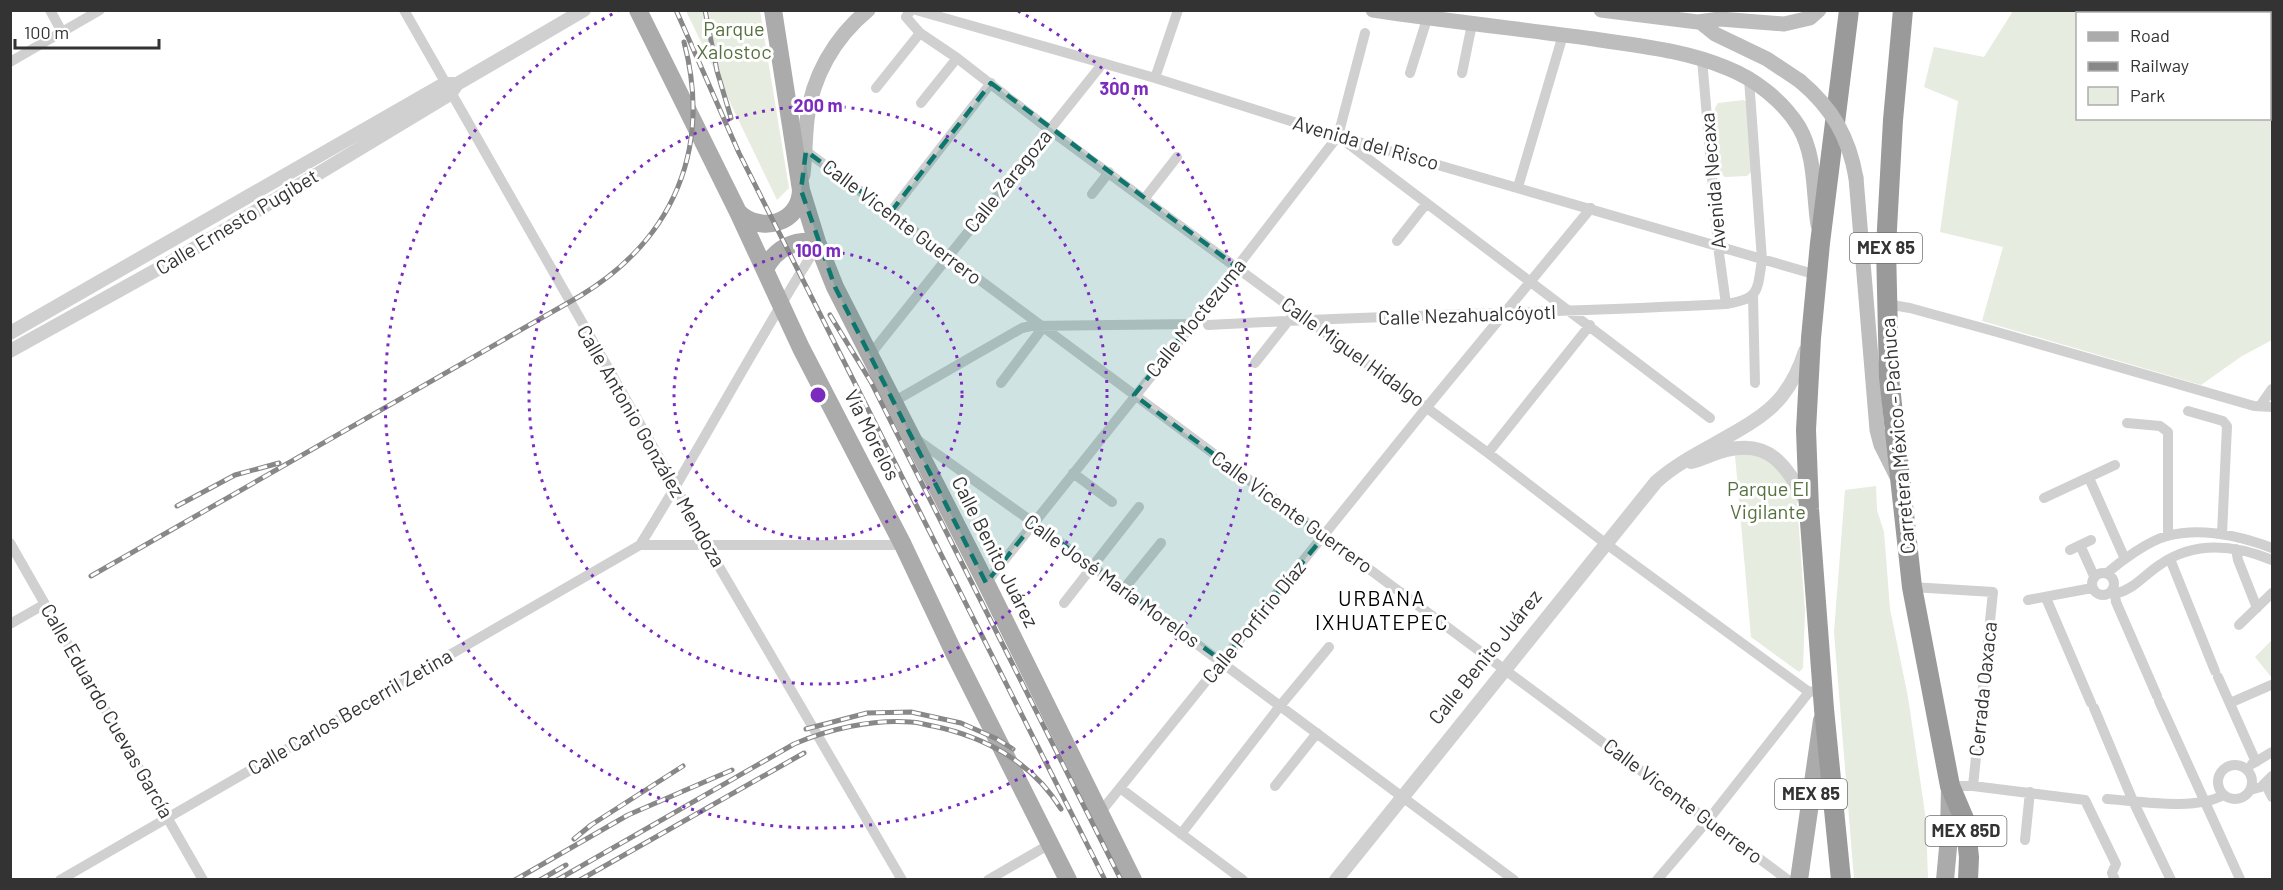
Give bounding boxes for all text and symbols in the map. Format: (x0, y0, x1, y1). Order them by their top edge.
scale bar (15, 12, 159, 50)
legend (2076, 12, 2271, 120)
park label: Parque Xalostoc (696, 16, 772, 63)
text: 100 m (24, 21, 69, 43)
text: Road (2130, 24, 2170, 46)
text: Railway (2130, 54, 2189, 76)
text: 300 m (1100, 77, 1148, 99)
text: Park (2130, 84, 2165, 106)
text: 200 m (793, 94, 843, 116)
street label: Avenida del Risco (1290, 110, 1442, 174)
street label: Avenida Necaxa (1694, 112, 1730, 250)
street label: Calle Zaragoza (958, 124, 1056, 237)
street label: Calle Vicente Guerrero (818, 153, 987, 289)
street label: Calle Ernesto Pugibet (151, 163, 322, 279)
road number: MEX 85 (1850, 233, 1922, 263)
text: 100 m (795, 239, 841, 261)
street label: Calle Moctezuma (1140, 253, 1250, 382)
street label: Calle Miguel Hidalgo (1277, 291, 1430, 411)
street label: Calle Nezahualcóyotl (1378, 299, 1556, 329)
street label: Carretera México - Pachuca (1875, 317, 1919, 555)
street label: Calle Antonio González Mendoza (573, 320, 731, 571)
centre of rings (808, 385, 828, 405)
street label: Vía Morelos (840, 385, 906, 484)
street label: Calle Vicente Guerrero (1207, 445, 1378, 578)
street label: Calle Benito Juárez (947, 472, 1044, 631)
park label: Parque El Vigilante (1727, 476, 1809, 523)
street label: Calle José María Morelos (1020, 508, 1205, 652)
street label: Calle Porfirio Díaz (1196, 555, 1310, 688)
street label: Calle Benito Juárez (1423, 584, 1546, 729)
district label: URBANA IXHUATEPEC (1315, 585, 1449, 634)
street label: Calle Eduardo Cuevas García (37, 599, 179, 822)
street label: Cerrada Oaxaca (1963, 620, 2001, 758)
street label: Calle Carlos Becerril Zetina (243, 643, 456, 780)
street label: Calle Vicente Guerrero (1599, 732, 1768, 868)
road number: MEX 85 (1775, 779, 1847, 809)
road number: MEX 85D (1926, 816, 2006, 846)

